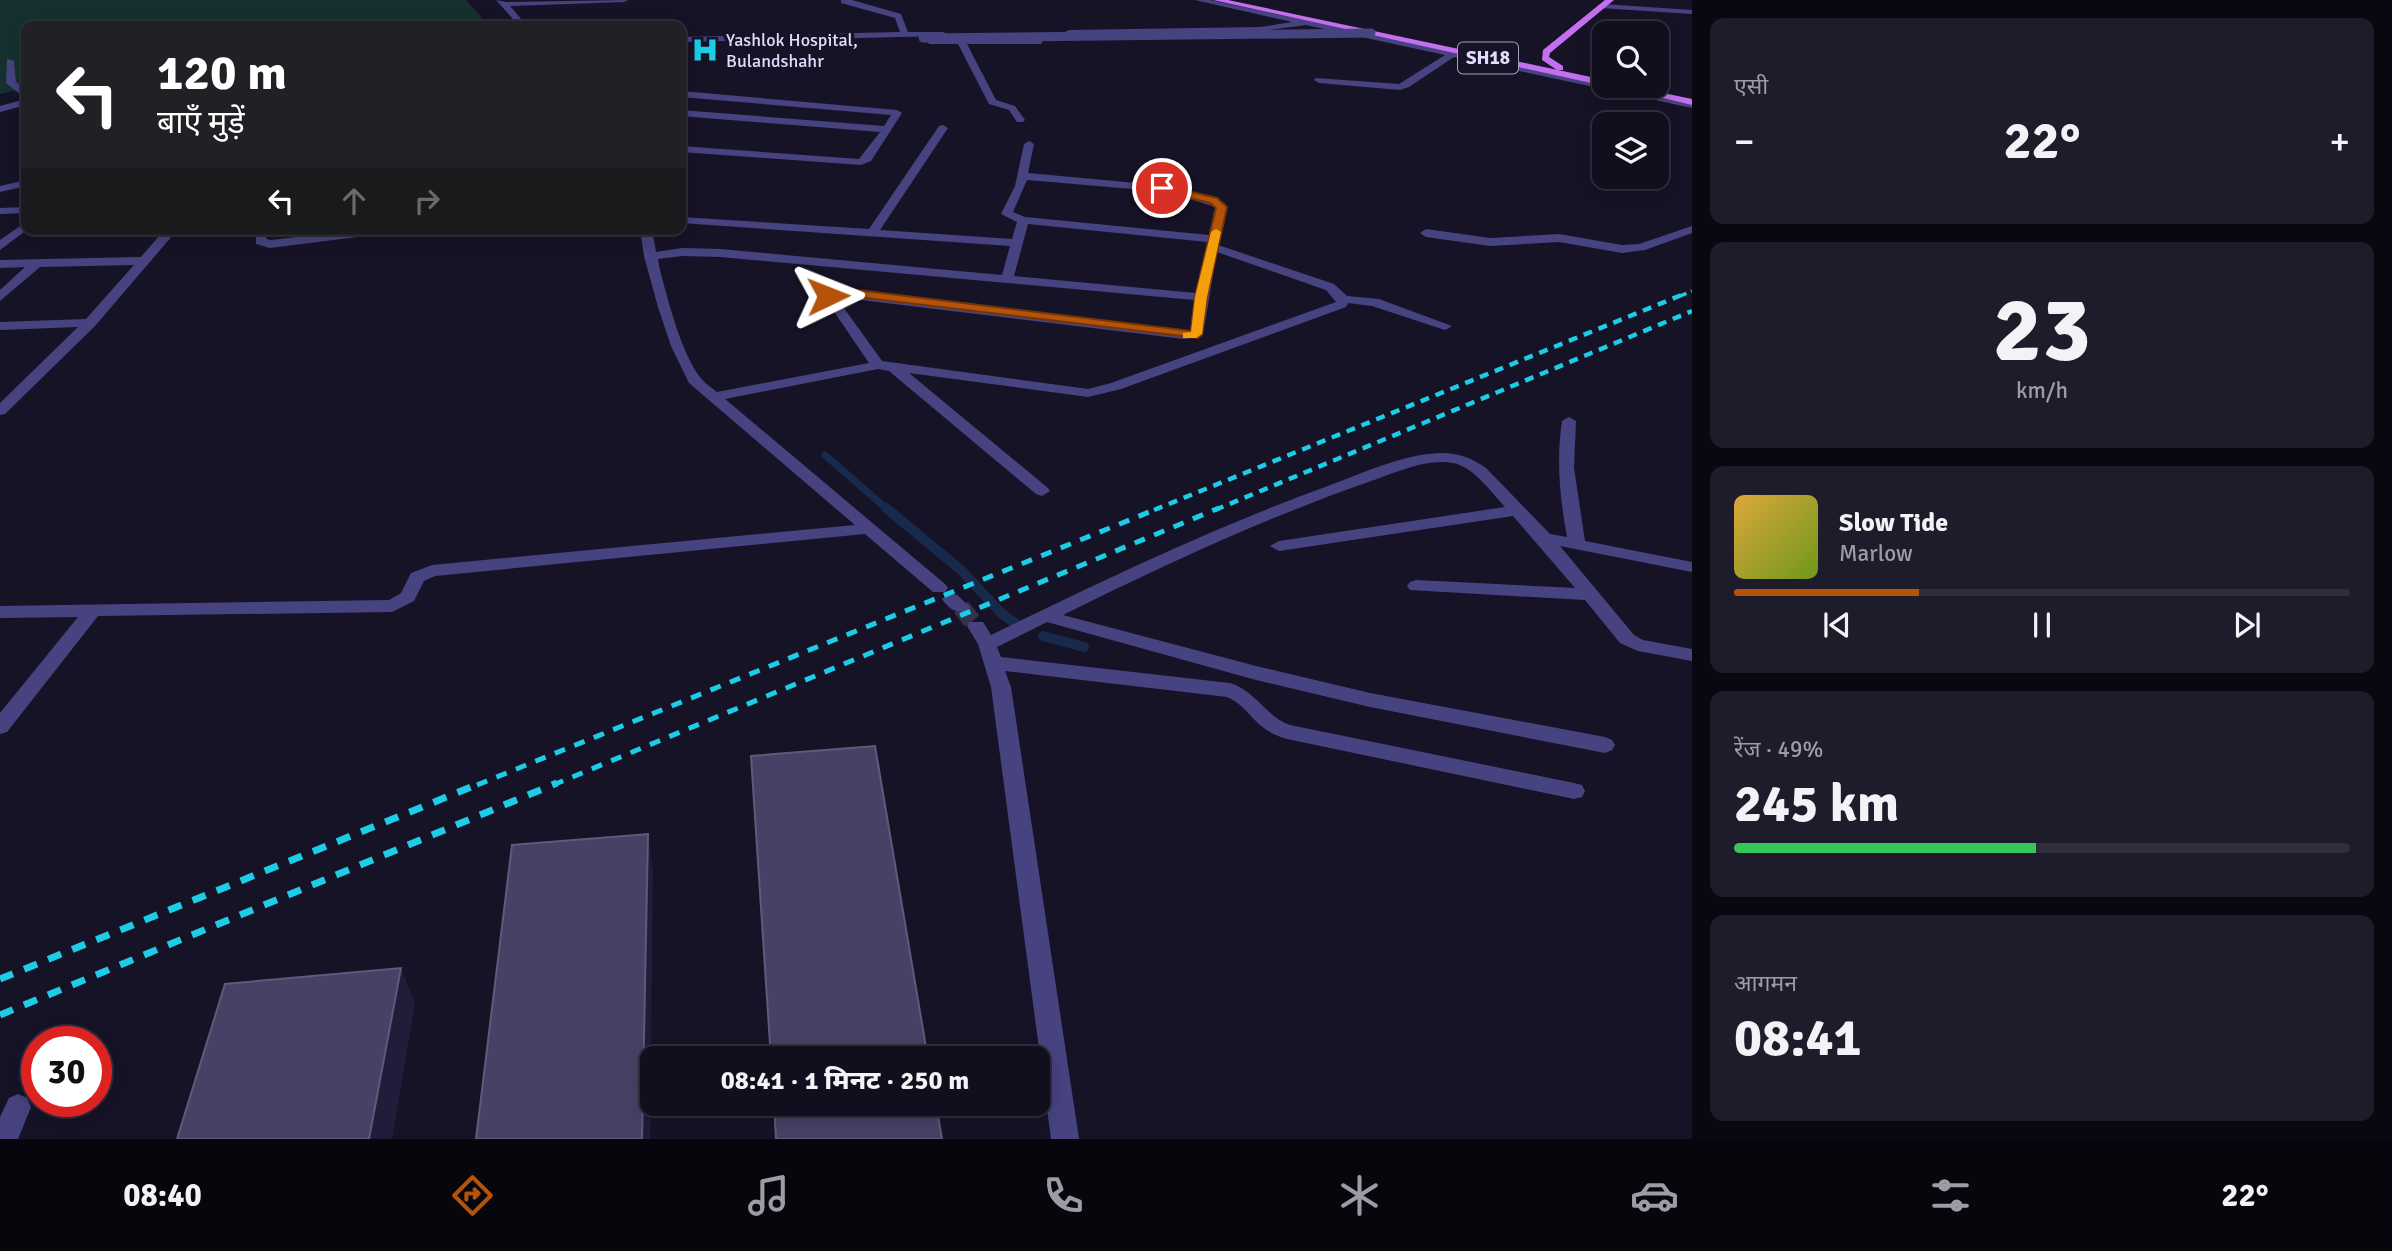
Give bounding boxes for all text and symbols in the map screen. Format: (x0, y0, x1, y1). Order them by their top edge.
map controls (1592, 21, 1669, 189)
button: search (1592, 21, 1669, 98)
place label: Yashlok Hospital, Bulandshahr (726, 29, 858, 72)
hospital icon: Yashlok Hospital, Bulandshahr (690, 35, 720, 65)
text: 120 m (157, 43, 287, 103)
road number: SH18 (1458, 43, 1518, 74)
icon: left (42, 49, 133, 140)
text: एसी (1734, 72, 1768, 101)
text: बाएँ मुड़ें (157, 103, 245, 142)
text: 22° (2004, 109, 2080, 173)
button: layers (1592, 112, 1669, 189)
text: − (1734, 118, 1755, 165)
text: + (2329, 118, 2350, 165)
pin (1132, 158, 1192, 218)
icon: arrive (1143, 169, 1181, 207)
icon: left (262, 182, 300, 220)
icon: ahead (335, 182, 373, 220)
icon: right (408, 182, 446, 220)
position arrow (791, 259, 865, 333)
text: 23 (1993, 274, 2091, 387)
text: km/h (2016, 376, 2068, 405)
text: Slow Tide (1839, 507, 1948, 539)
text: Marlow (1839, 539, 1913, 568)
icon: previous (1818, 606, 1856, 644)
icon: pause (2023, 606, 2061, 644)
icon: next (2228, 606, 2266, 644)
text: रेंज · 49% (1734, 735, 1823, 764)
text: 245 km (1734, 772, 1899, 836)
text: आगमन (1734, 969, 1797, 998)
text: 08:41 (1734, 1006, 1862, 1070)
speed limit sign: 30 (21, 1026, 112, 1117)
text: 08:41 · 1 मिनट · 250 m (721, 1065, 969, 1097)
icon: directions (448, 1171, 497, 1220)
icon: music (744, 1171, 793, 1220)
icon: phone (1039, 1171, 1088, 1220)
icon: climate (1335, 1171, 1384, 1220)
icon: car (1630, 1171, 1679, 1220)
icon: filters (1926, 1171, 1975, 1220)
text: 08:40 (123, 1176, 202, 1215)
text: 22° (2221, 1176, 2269, 1215)

